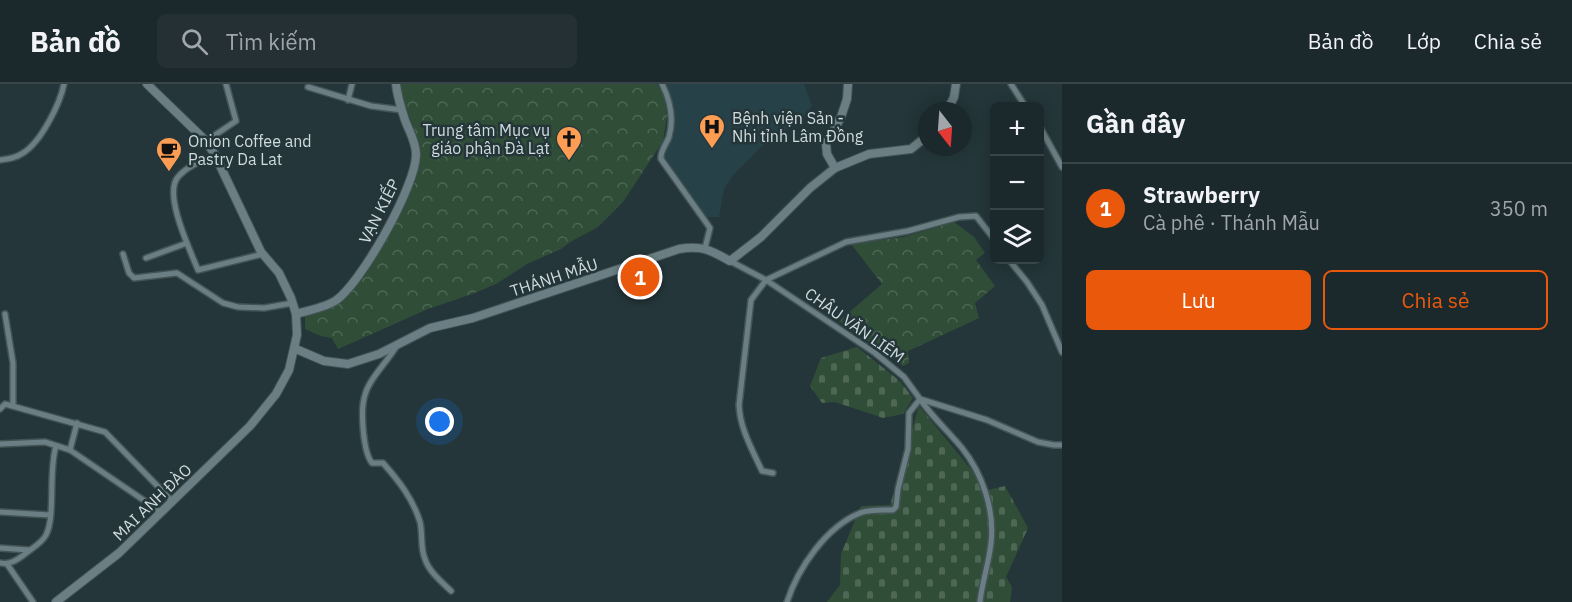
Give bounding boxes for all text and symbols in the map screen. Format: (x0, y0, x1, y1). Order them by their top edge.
search box (157, 14, 577, 68)
text: Bản đồ (30, 23, 121, 60)
icon: search (178, 25, 211, 58)
text: Tìm kiếm (226, 27, 317, 56)
text: Bản đồ (1308, 27, 1374, 55)
text: Lớp (1407, 27, 1441, 55)
text: Chia sẻ (1474, 27, 1542, 55)
north arrow (918, 102, 972, 156)
map controls (990, 102, 1044, 264)
button: + (990, 102, 1044, 156)
text: Gần đây (1086, 106, 1185, 140)
place label: Bệnh viện Sản - Nhi tỉnh Lâm Đồng (732, 108, 864, 146)
hospital icon: Bệnh viện Sản - Nhi tỉnh Lâm Đồng (697, 112, 727, 150)
place label: Trung tâm Mục vụ giáo phận Đà Lạt (423, 120, 550, 158)
church icon: Trung tâm Mục vụ giáo phận Đà Lạt (554, 124, 584, 162)
place label: Onion Coffee and Pastry Da Lat (188, 131, 312, 169)
cafe icon: Onion Coffee and Pastry Da Lat (154, 135, 184, 173)
button: − (990, 156, 1044, 210)
street label: VẠN KIẾP (352, 174, 404, 247)
text: Strawberry (1143, 180, 1260, 209)
text: 1 (1100, 195, 1112, 222)
text: 350 m (1490, 195, 1548, 222)
text: Cà phê · Thánh Mẫu (1143, 209, 1320, 236)
button: layers (990, 210, 1044, 264)
street label: THÁNH MẪU (507, 252, 600, 301)
pin: 1 (620, 254, 660, 300)
button: Lưu (1086, 270, 1311, 330)
button: Chia sẻ (1323, 270, 1548, 330)
street label: CHÂU VĂN LIÊM (801, 283, 909, 367)
your location (425, 407, 454, 436)
street label: MAI ANH ĐÀO (108, 459, 196, 545)

